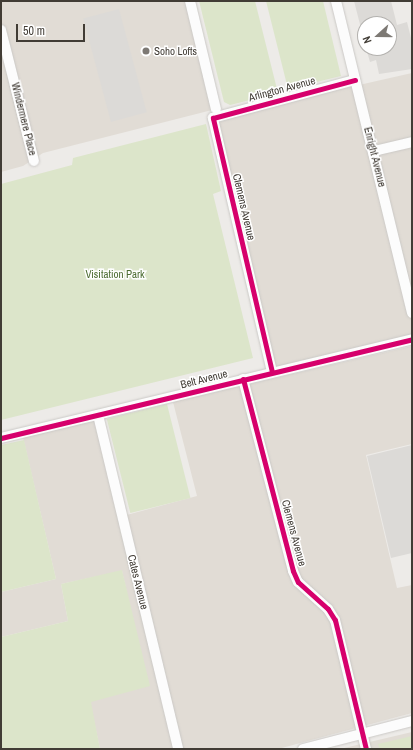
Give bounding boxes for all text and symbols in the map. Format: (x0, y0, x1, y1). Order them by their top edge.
scale bar (18, 16, 87, 42)
north arrow (357, 16, 397, 56)
text: 50 m (23, 23, 45, 39)
text: N (359, 34, 374, 45)
place label: Soho Lofts (154, 44, 197, 58)
marker: Soho Lofts (141, 46, 151, 56)
street label: Arlington Avenue (247, 74, 317, 104)
street label: Windermere Place (9, 81, 39, 157)
street label: Enright Avenue (361, 125, 389, 189)
street label: Clemens Avenue (230, 172, 258, 242)
park label: Visitation Park (85, 267, 145, 281)
street label: Belt Avenue (179, 367, 229, 391)
street label: Clemens Avenue (279, 498, 309, 568)
street label: Cates Avenue (125, 553, 151, 611)

